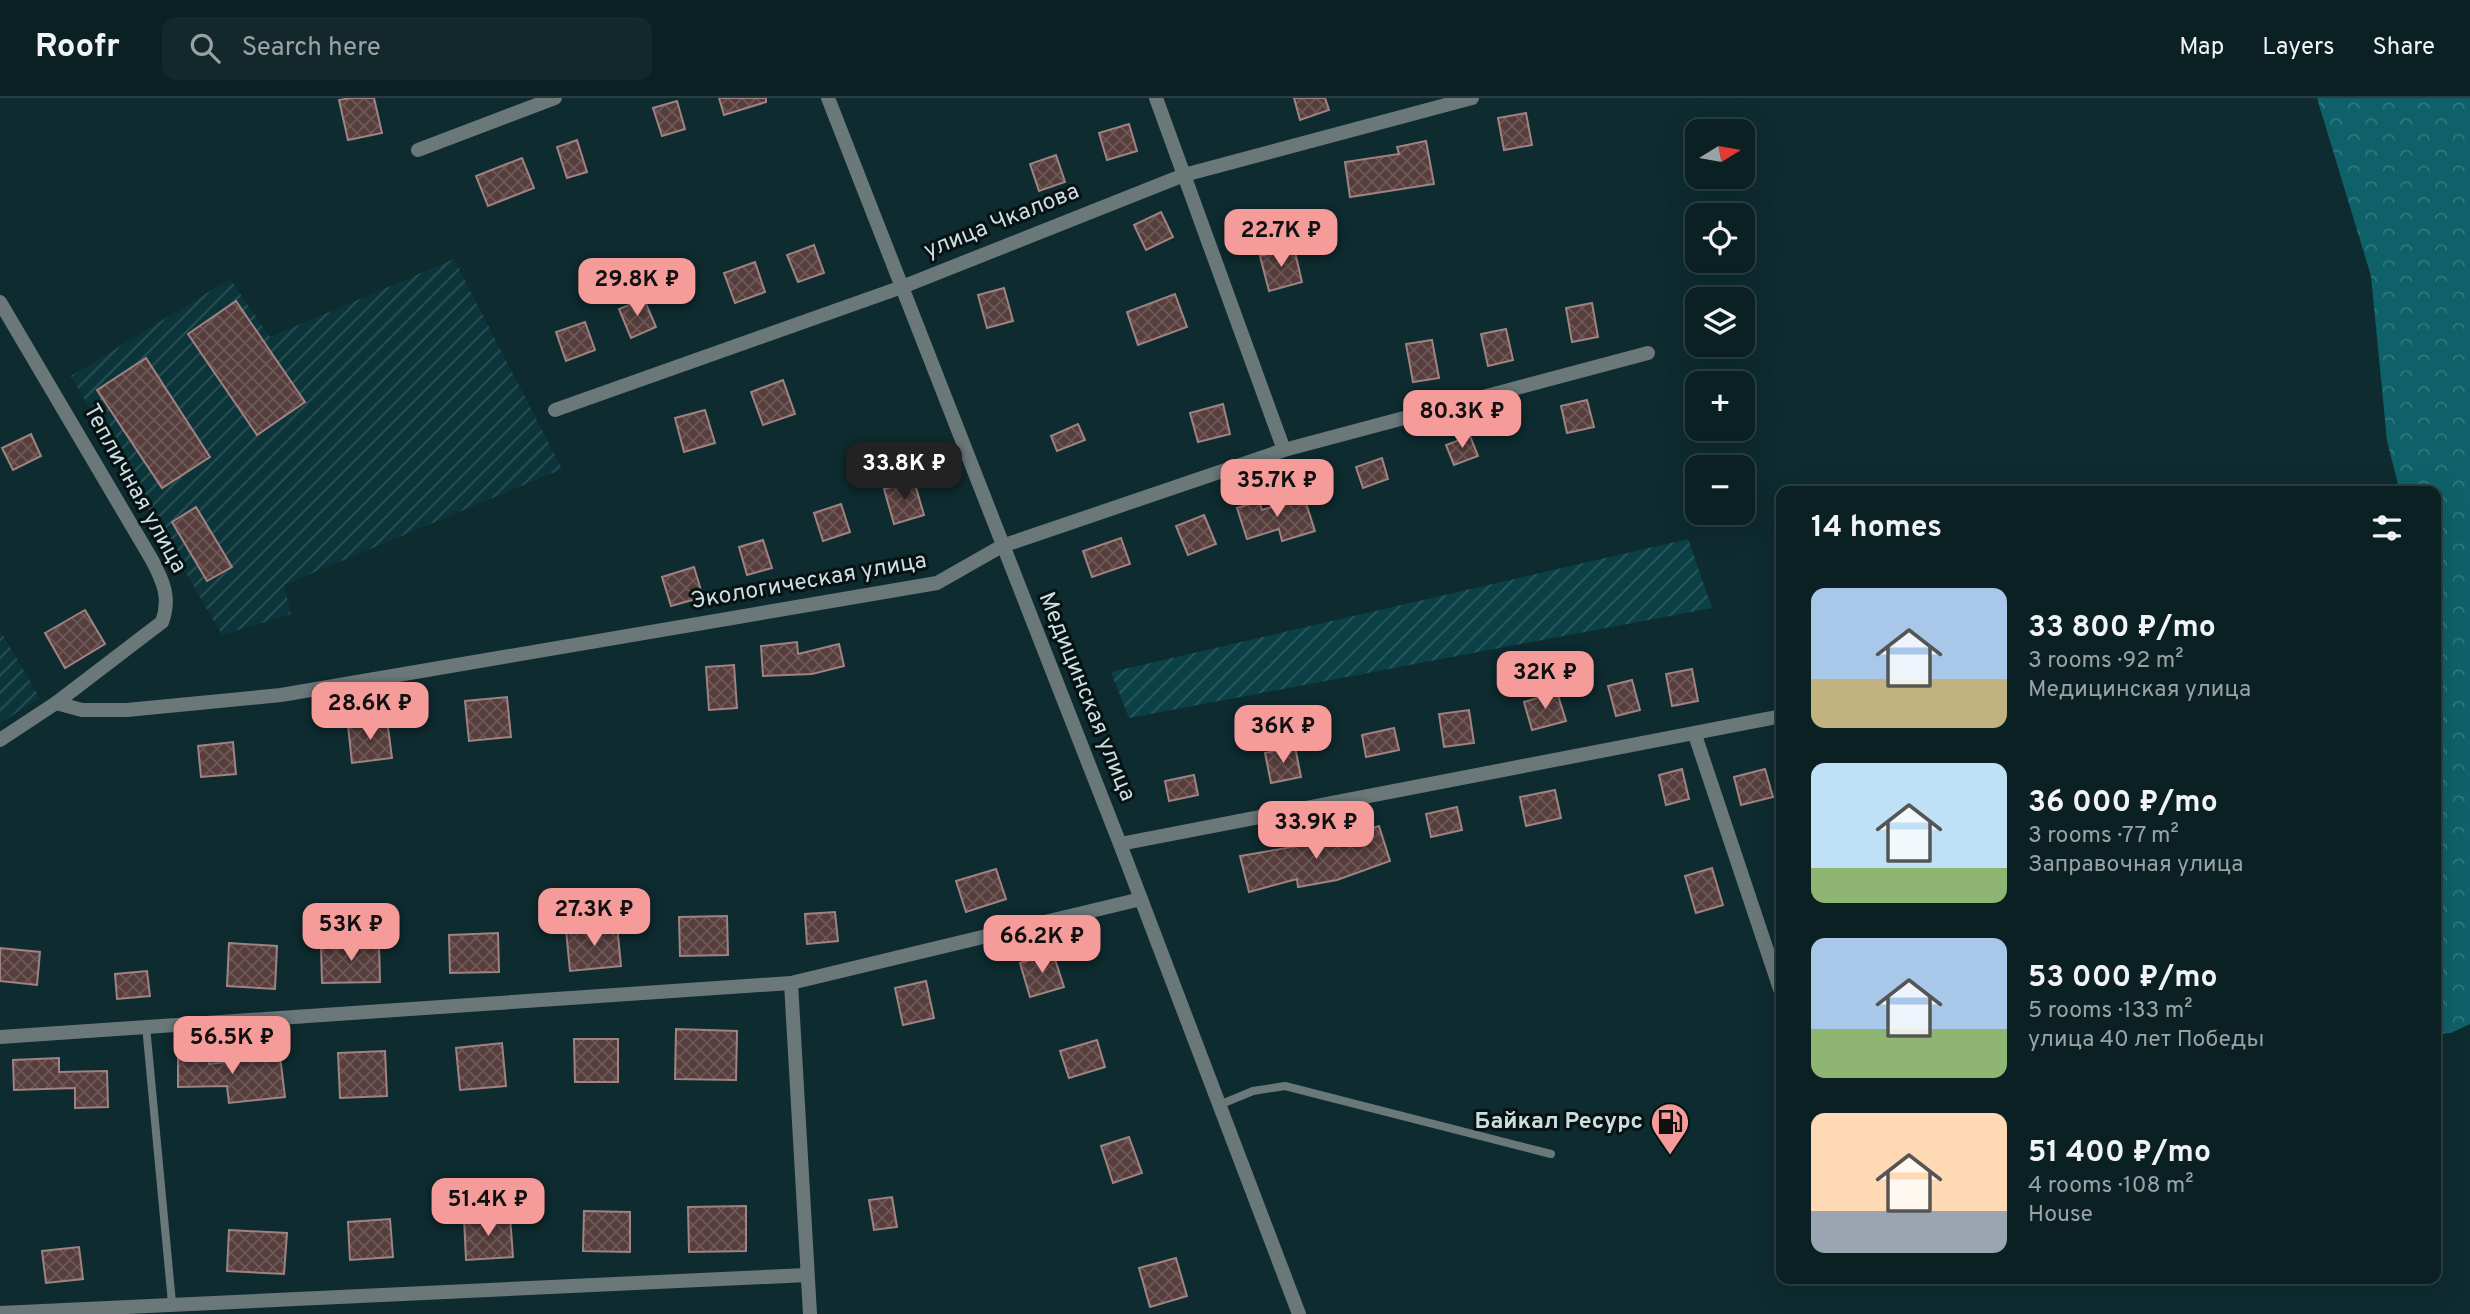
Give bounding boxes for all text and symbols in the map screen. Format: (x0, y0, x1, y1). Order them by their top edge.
search box (162, 17, 652, 80)
text: Roofr (35, 27, 120, 69)
icon: search (186, 29, 224, 67)
text: Search here (242, 32, 381, 65)
text: Map (2179, 33, 2224, 63)
text: Layers (2262, 33, 2334, 63)
text: Share (2372, 33, 2435, 63)
north arrow (1685, 119, 1755, 189)
map controls (1685, 119, 1755, 525)
street label: улица Чкалова (920, 178, 1084, 266)
button: locate (1685, 203, 1755, 273)
pin: 22.7K ₽ (1216, 209, 1346, 269)
text: 22.7K ₽ (1240, 217, 1322, 246)
pin: 29.8K ₽ (572, 258, 702, 318)
text: 29.8K ₽ (594, 266, 680, 295)
button: layers (1685, 287, 1755, 357)
button: + (1685, 371, 1755, 441)
pin: 80.3K ₽ (1397, 390, 1527, 450)
text: 80.3K ₽ (1419, 398, 1505, 427)
street label: Тепличная улица (76, 399, 192, 579)
pin: 33.8K ₽ (839, 442, 969, 502)
text: 33.8K ₽ (862, 450, 946, 479)
button: − (1685, 455, 1755, 525)
pin: 35.7K ₽ (1212, 460, 1342, 519)
text: 35.7K ₽ (1237, 467, 1317, 496)
icon: filters (2368, 509, 2406, 547)
text: 14 homes (1811, 510, 1942, 547)
street label: Экологическая улица (689, 547, 929, 617)
street label: Медицинская улица (1031, 588, 1141, 806)
text: 33 800 ₽/mo (2028, 610, 2216, 647)
icon: home (1867, 616, 1951, 700)
text: 3 rooms · 92 m² (2028, 647, 2184, 676)
pin: 32K ₽ (1496, 652, 1594, 711)
text: 32K ₽ (1513, 659, 1577, 688)
text: Медицинская улица (2028, 676, 2251, 705)
pin: 28.6K ₽ (305, 682, 435, 742)
text: 28.6K ₽ (328, 690, 412, 719)
pin: 36K ₽ (1234, 706, 1332, 765)
text: 36K ₽ (1250, 713, 1316, 742)
text: 36 000 ₽/mo (2028, 785, 2218, 822)
icon: home (1867, 791, 1951, 875)
pin: 33.9K ₽ (1251, 802, 1381, 861)
text: 33.9K ₽ (1274, 809, 1358, 838)
text: 3 rooms · 77 m² (2028, 822, 2179, 851)
text: Заправочная улица (2028, 851, 2243, 880)
pin: 27.3K ₽ (529, 888, 659, 948)
text: 27.3K ₽ (554, 896, 634, 925)
pin: 53K ₽ (302, 904, 400, 963)
text: 53K ₽ (319, 911, 383, 940)
pin: 66.2K ₽ (977, 916, 1107, 975)
text: 66.2K ₽ (999, 923, 1085, 952)
text: 53 000 ₽/mo (2028, 960, 2218, 997)
icon: home (1867, 966, 1951, 1050)
text: 5 rooms · 133 m² (2028, 997, 2193, 1026)
pin: 56.5K ₽ (167, 1016, 297, 1076)
text: 56.5K ₽ (190, 1024, 274, 1053)
text: улица 40 лет Победы (2028, 1026, 2264, 1055)
fuel station icon: Байкал Ресурс (1649, 1101, 1691, 1156)
place label: Байкал Ресурс (1475, 1108, 1643, 1137)
text: 51 400 ₽/mo (2028, 1135, 2211, 1172)
icon: home (1867, 1141, 1951, 1225)
text: 4 rooms · 108 m² (2028, 1172, 2194, 1201)
pin: 51.4K ₽ (423, 1178, 553, 1238)
text: 51.4K ₽ (448, 1186, 528, 1215)
text: House (2028, 1201, 2093, 1230)

